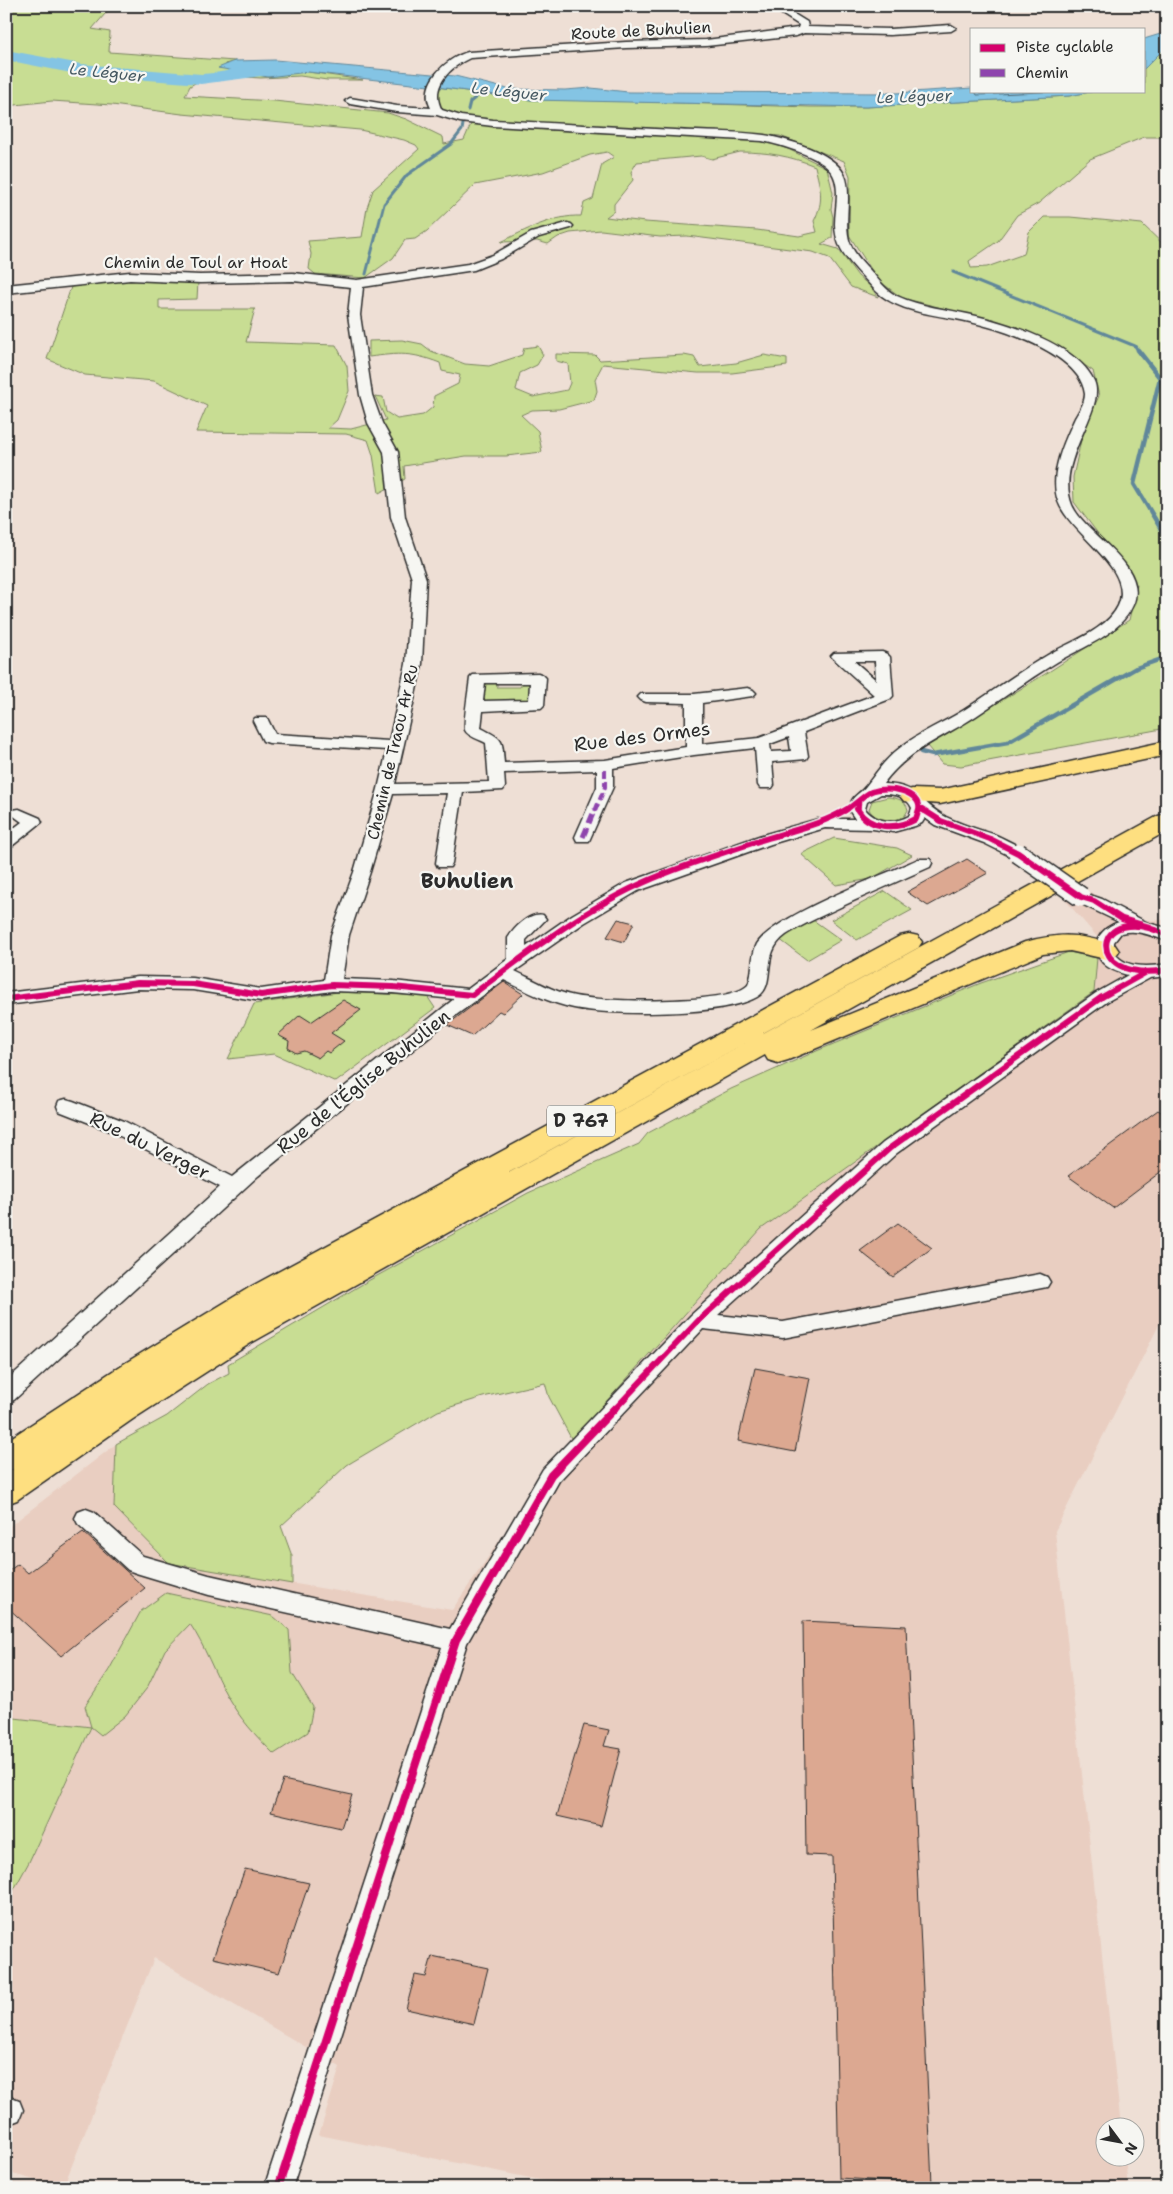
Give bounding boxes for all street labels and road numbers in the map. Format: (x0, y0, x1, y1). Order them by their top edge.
street label: Route de Buhulien (570, 16, 712, 45)
street label: Chemin de Toul ar Hoat (104, 252, 288, 273)
street label: Chemin de Traou Ar Ru (362, 662, 423, 842)
street label: Rue des Ormes (573, 716, 712, 757)
street label: Rue de l'Église Buhulien (271, 1003, 455, 1159)
street label: Rue du Verger (86, 1106, 214, 1185)
road number: D 767 (547, 1106, 615, 1136)

